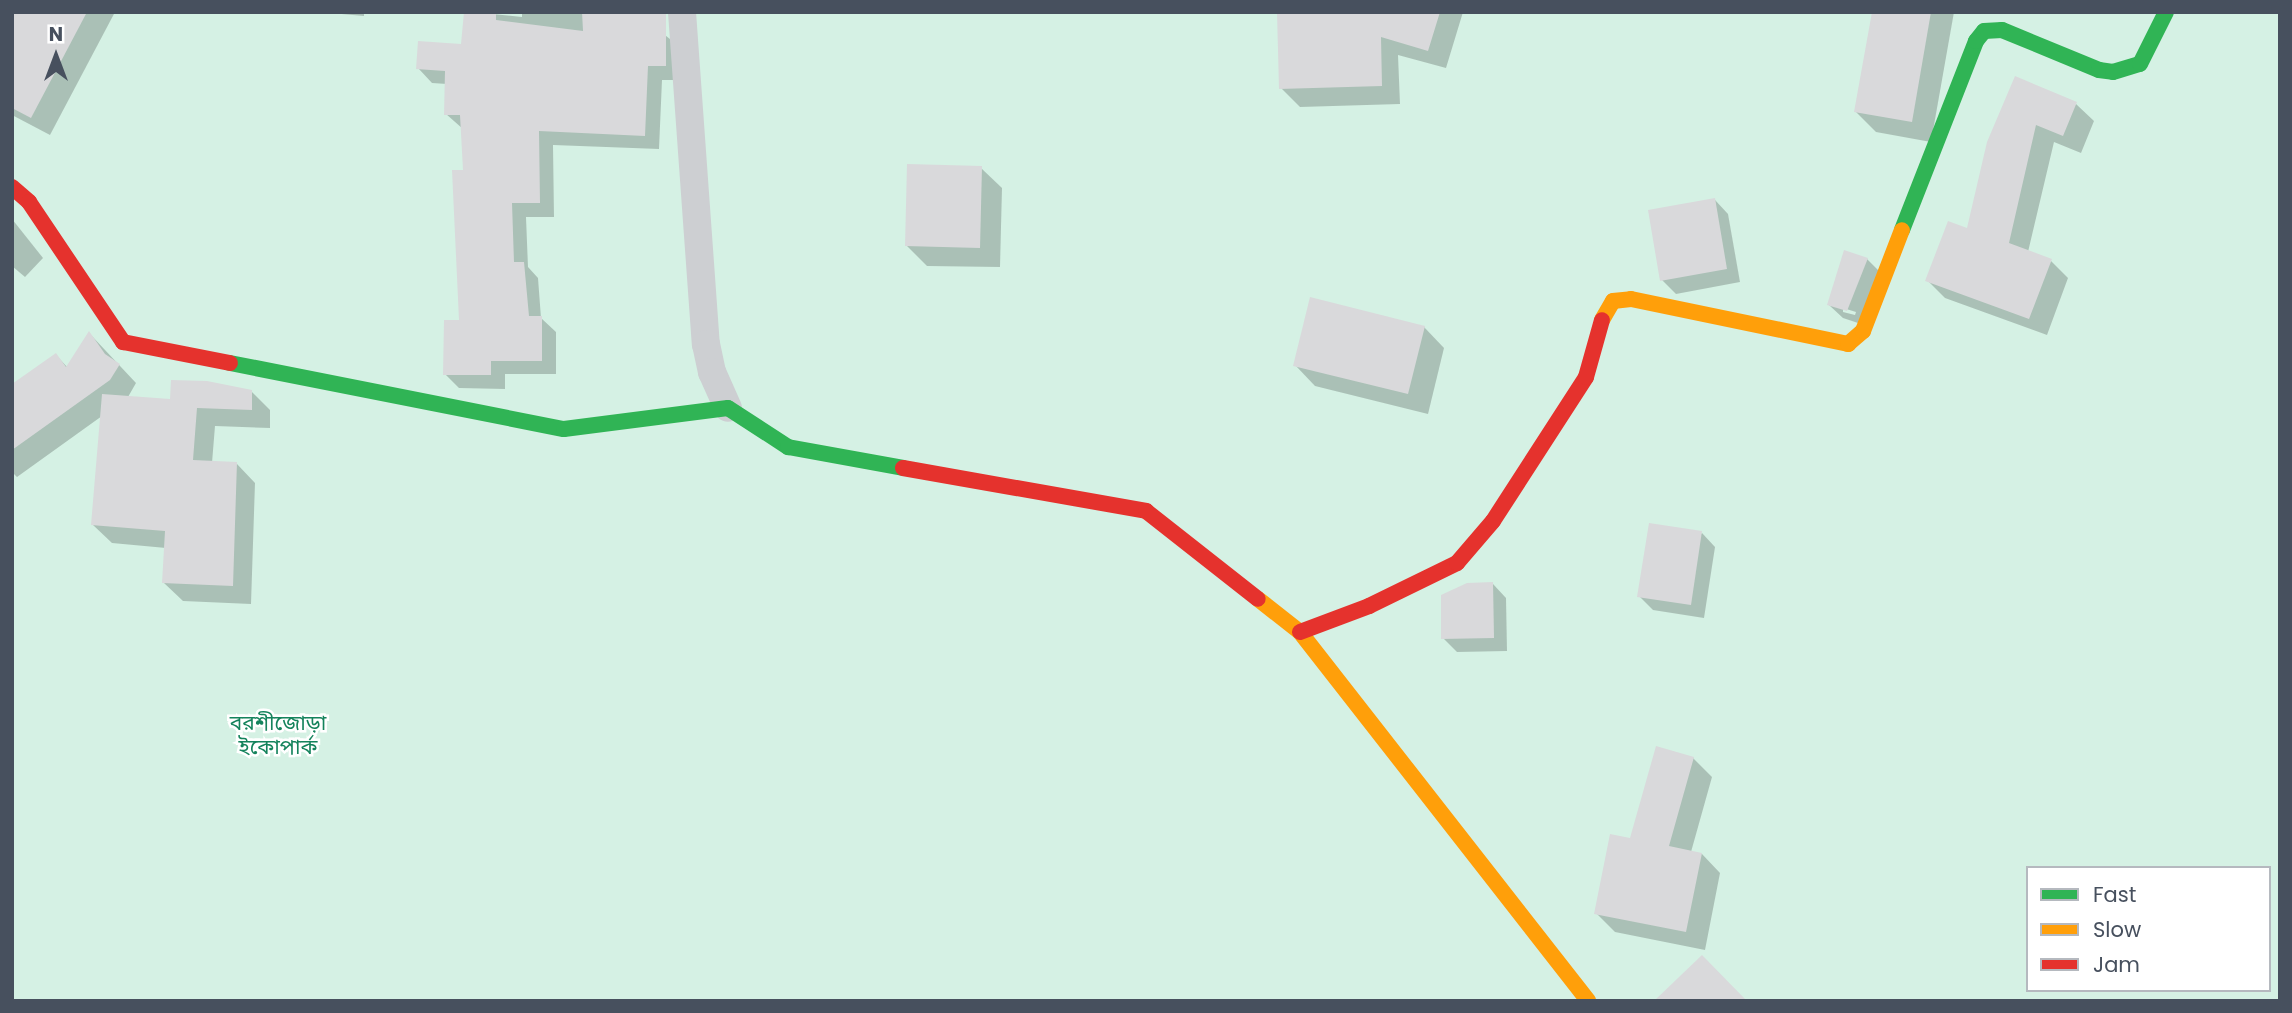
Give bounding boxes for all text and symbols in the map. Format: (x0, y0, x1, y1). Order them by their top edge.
north arrow (21, 21, 91, 91)
text: N (49, 21, 63, 48)
park label: বরশীজোড়া ইকোপার্ক (230, 710, 326, 760)
legend (2026, 866, 2271, 992)
text: Fast (2093, 880, 2136, 909)
text: Slow (2093, 915, 2141, 944)
text: Jam (2093, 950, 2140, 979)

